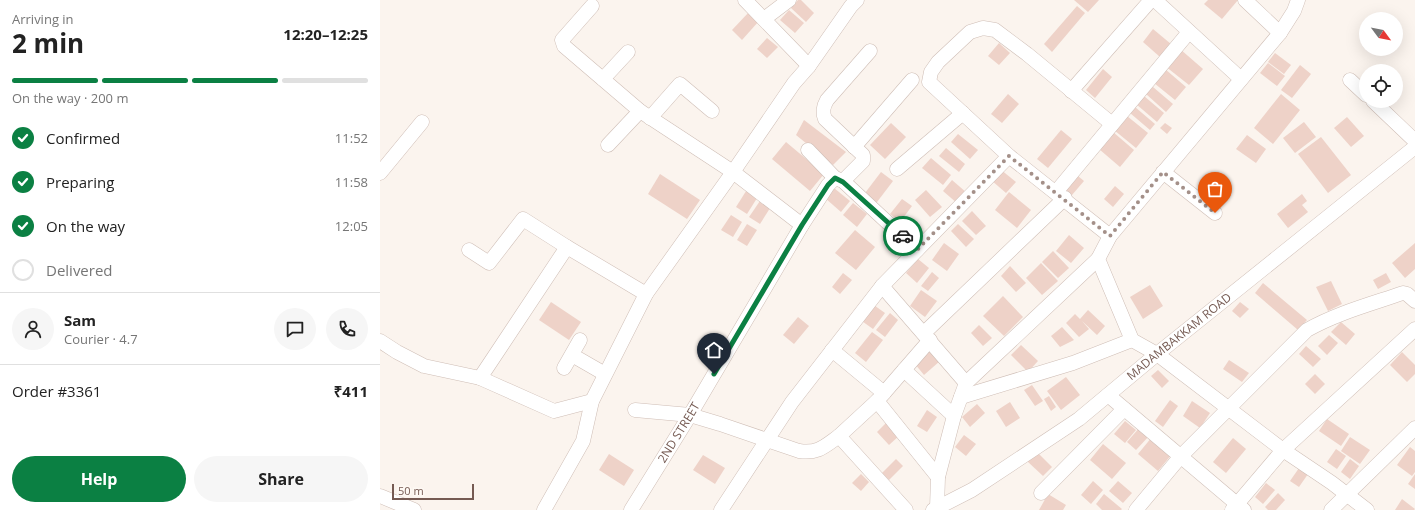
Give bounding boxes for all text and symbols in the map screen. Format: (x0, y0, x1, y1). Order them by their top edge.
text: Arriving in (12, 10, 74, 28)
north arrow (1359, 12, 1403, 56)
map controls (1359, 12, 1403, 108)
text: 12:20–12:25 (283, 24, 368, 44)
text: 2 min (12, 25, 84, 61)
button: locate (1359, 64, 1403, 108)
text: On the way · 200 m (12, 89, 128, 107)
icon: check (12, 127, 34, 149)
text: Confirmed (46, 128, 120, 148)
text: 11:52 (335, 129, 368, 147)
icon: check (12, 171, 34, 193)
text: Preparing (46, 172, 114, 192)
pin (1198, 172, 1232, 213)
text: 11:58 (335, 173, 368, 191)
icon: bag (1204, 178, 1226, 200)
icon: check (12, 215, 34, 237)
text: On the way (46, 216, 125, 236)
courier (883, 216, 923, 256)
text: 12:05 (335, 217, 368, 235)
icon: car (892, 225, 914, 247)
text: Delivered (46, 260, 113, 280)
street label: MADAMBAKKAM ROAD (1123, 289, 1235, 384)
button: person (12, 308, 54, 350)
button: chat (274, 308, 316, 350)
button: phone (326, 308, 368, 350)
text: Sam (64, 310, 96, 330)
text: Courier · 4.7 (64, 330, 138, 348)
pin (697, 333, 731, 374)
icon: home (703, 339, 725, 361)
text: Order #3361 (12, 381, 101, 401)
text: ₹411 (334, 381, 368, 401)
street label: 2ND STREET (653, 399, 704, 466)
button: Help (12, 456, 186, 502)
button: Share (194, 456, 368, 502)
scale bar (392, 482, 474, 501)
text: 50 m (398, 483, 424, 498)

